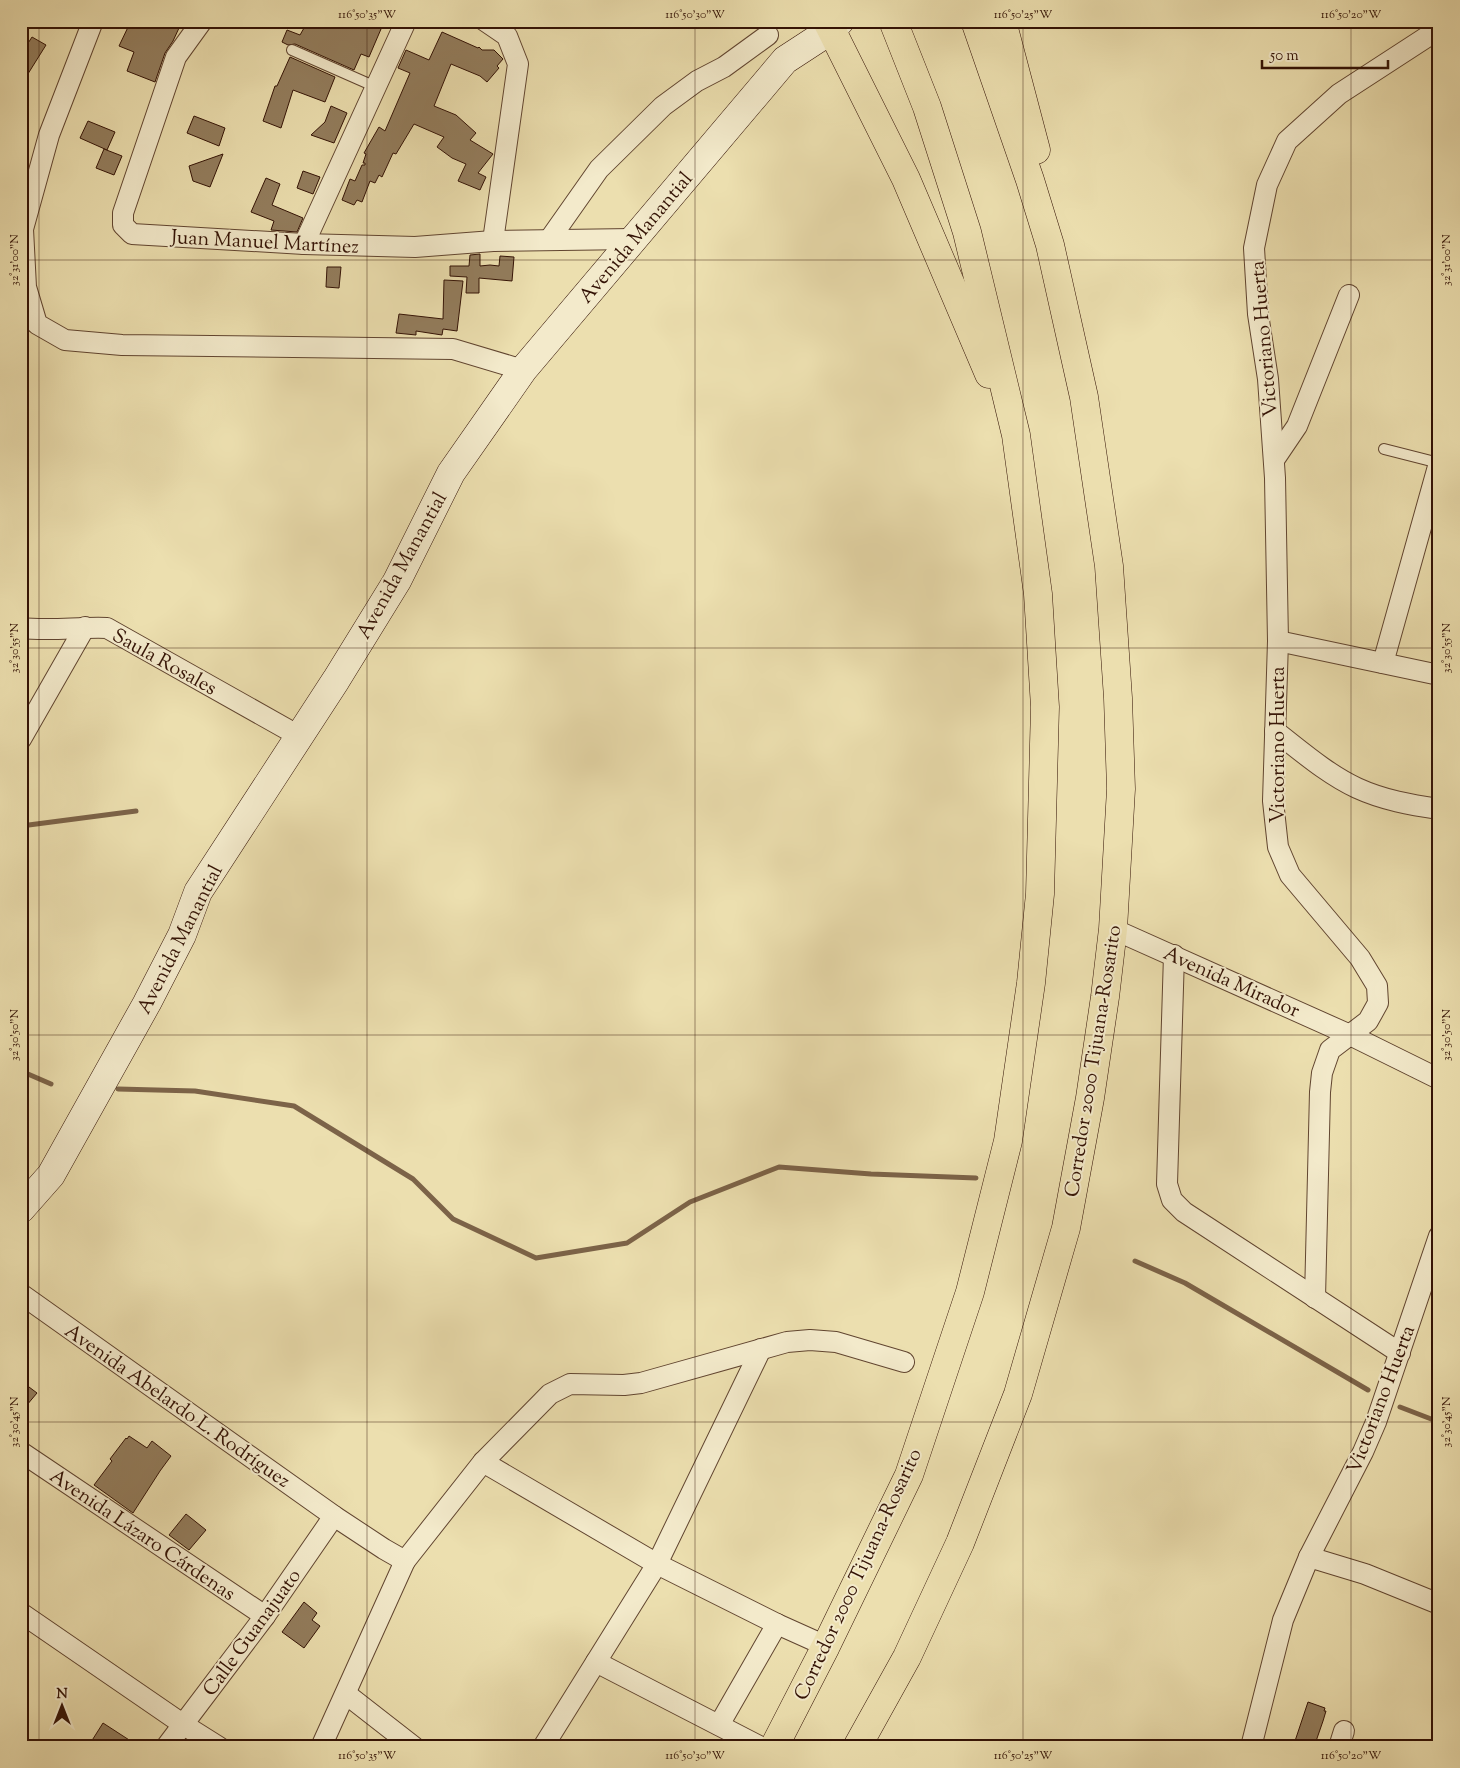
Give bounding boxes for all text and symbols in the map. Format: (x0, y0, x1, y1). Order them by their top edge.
text: 116°50'35"W (338, 6, 397, 24)
text: 116°50'30"W (665, 6, 726, 24)
text: 116°50'25"W (994, 6, 1053, 24)
text: 116°50'20"W (1321, 6, 1382, 24)
scale bar (1262, 38, 1389, 70)
text: 50 m (1269, 46, 1299, 67)
street label: Avenida Manantial (573, 166, 701, 311)
street label: Juan Manuel Martínez (169, 224, 360, 263)
text: 32°31'00"N (6, 234, 24, 286)
text: 32°31'00"N (1438, 234, 1456, 286)
street label: Victoriano Huerta (1244, 259, 1287, 418)
street label: Avenida Manantial (351, 487, 456, 645)
text: 32°30'55"N (6, 622, 24, 673)
street label: Saula Rosales (106, 622, 222, 704)
text: 32°30'55"N (1438, 622, 1456, 673)
street label: Victoriano Huerta (1265, 667, 1294, 823)
street label: Avenida Manantial (131, 860, 232, 1020)
street label: Corredor 2000 Tijuana-Rosarito (1059, 923, 1130, 1199)
street label: Avenida Mirador (1158, 940, 1304, 1027)
text: 32°30'50"N (6, 1009, 24, 1061)
text: 32°30'50"N (1438, 1009, 1456, 1061)
street label: Avenida Abelardo L. Rodríguez (58, 1318, 295, 1496)
street label: Victoriano Huerta (1341, 1322, 1424, 1478)
text: 32°30'45"N (6, 1396, 24, 1447)
text: 32°30'45"N (1438, 1396, 1456, 1447)
street label: Corredor 2000 Tijuana-Rosarito (788, 1444, 931, 1706)
street label: Avenida Lázaro Cárdenas (43, 1463, 240, 1609)
street label: Calle Guanajuato (197, 1564, 309, 1703)
north arrow (38, 1680, 88, 1730)
text: N (56, 1685, 68, 1705)
text: 116°50'35"W (338, 1747, 397, 1765)
text: 116°50'30"W (665, 1747, 726, 1765)
text: 116°50'25"W (994, 1747, 1053, 1765)
text: 116°50'20"W (1321, 1747, 1382, 1765)

